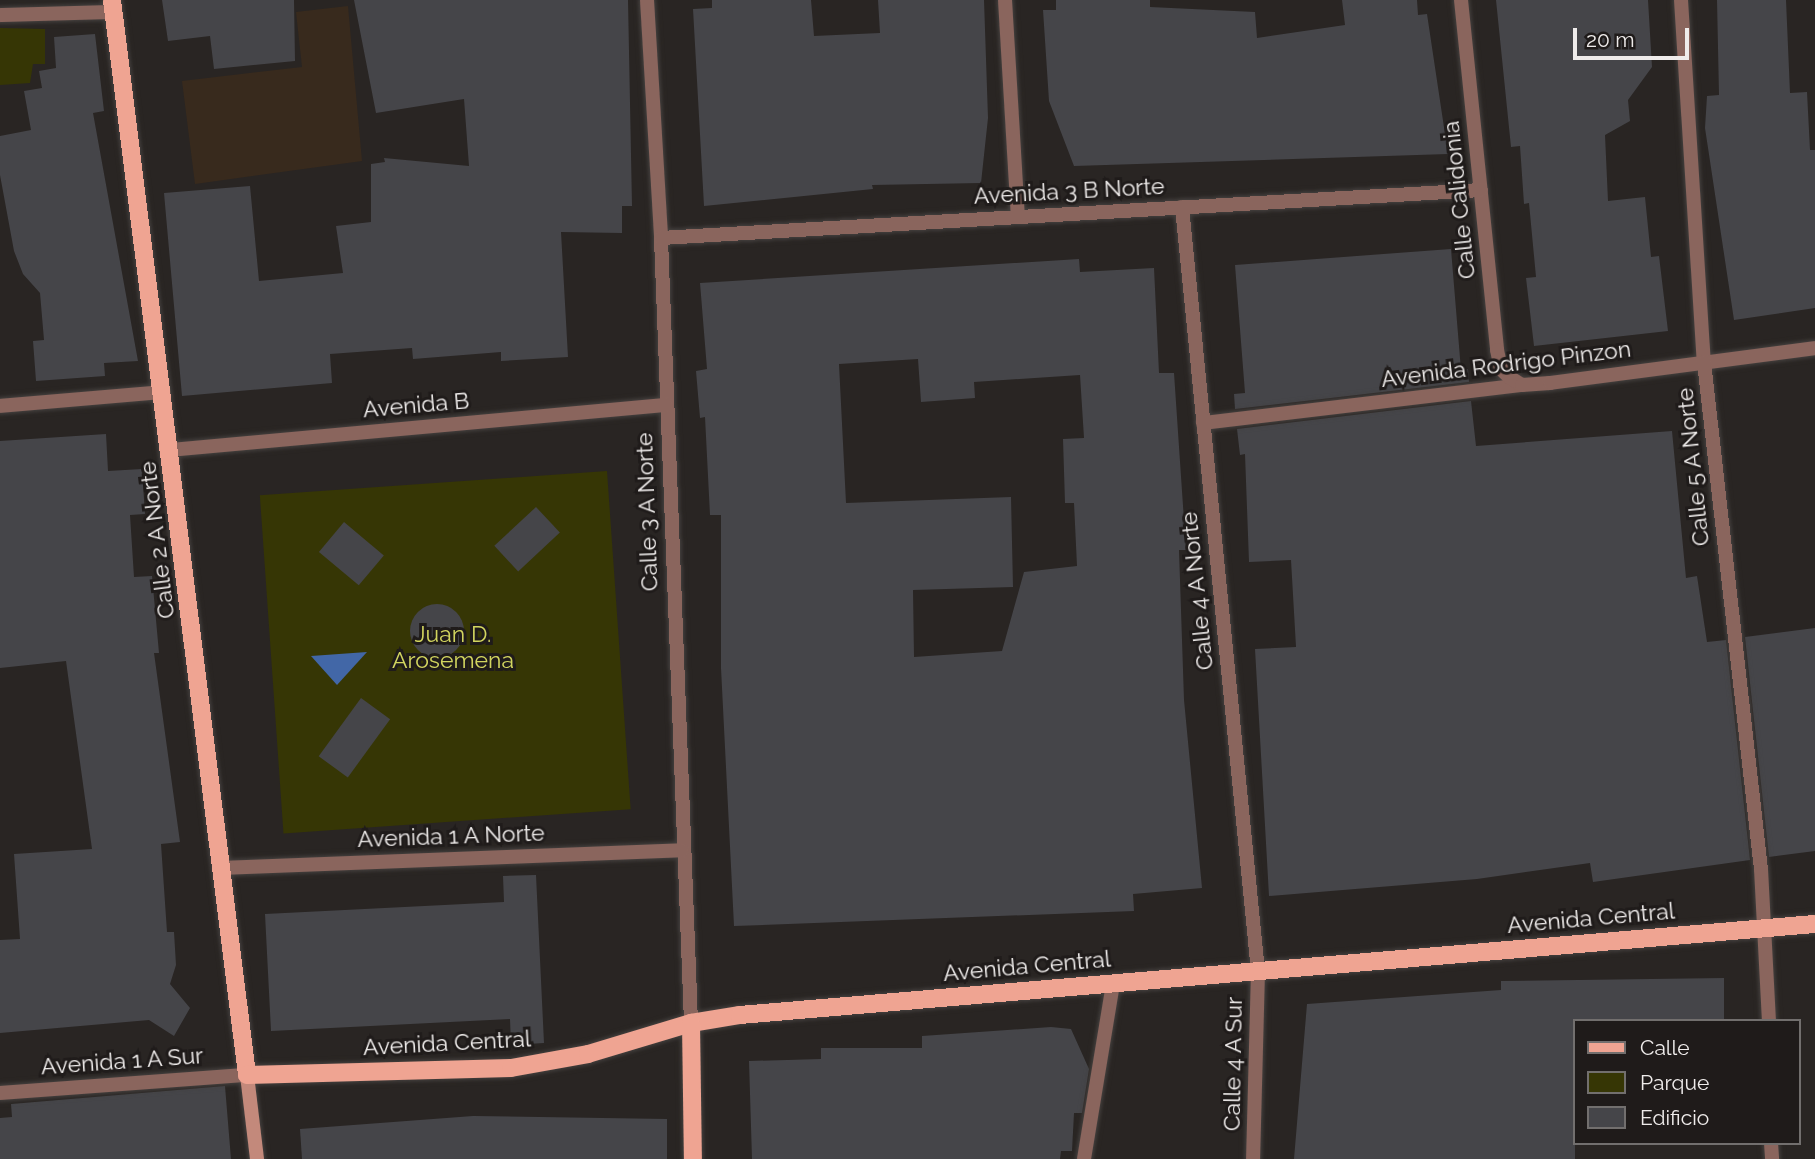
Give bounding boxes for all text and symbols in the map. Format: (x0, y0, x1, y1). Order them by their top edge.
scale bar (1577, 14, 1692, 58)
text: 20 m (1586, 27, 1634, 52)
street label: Calle Calidonia (1437, 120, 1481, 280)
street label: Avenida 3 B Norte (973, 172, 1165, 210)
street label: Avenida Rodrigo Pinzon (1379, 335, 1633, 393)
street label: Calle 5 A Norte (1671, 386, 1715, 548)
street label: Avenida B (362, 387, 470, 423)
street label: Calle 3 A Norte (630, 432, 664, 592)
street label: Calle 2 A Norte (134, 459, 180, 621)
street label: Calle 4 A Norte (1175, 510, 1219, 672)
park label: Juan D. Arosemena (392, 620, 514, 674)
street label: Avenida 1 A Norte (356, 819, 546, 853)
street label: Avenida Central (1506, 897, 1676, 939)
street label: Avenida Central (942, 945, 1112, 987)
street label: Calle 4 A Sur (1218, 996, 1248, 1132)
legend (1574, 1019, 1801, 1145)
street label: Avenida Central (362, 1025, 532, 1061)
text: Calle (1640, 1035, 1690, 1060)
street label: Avenida 1 A Sur (39, 1042, 205, 1080)
text: Parque (1640, 1070, 1709, 1095)
text: Edificio (1640, 1105, 1709, 1130)

